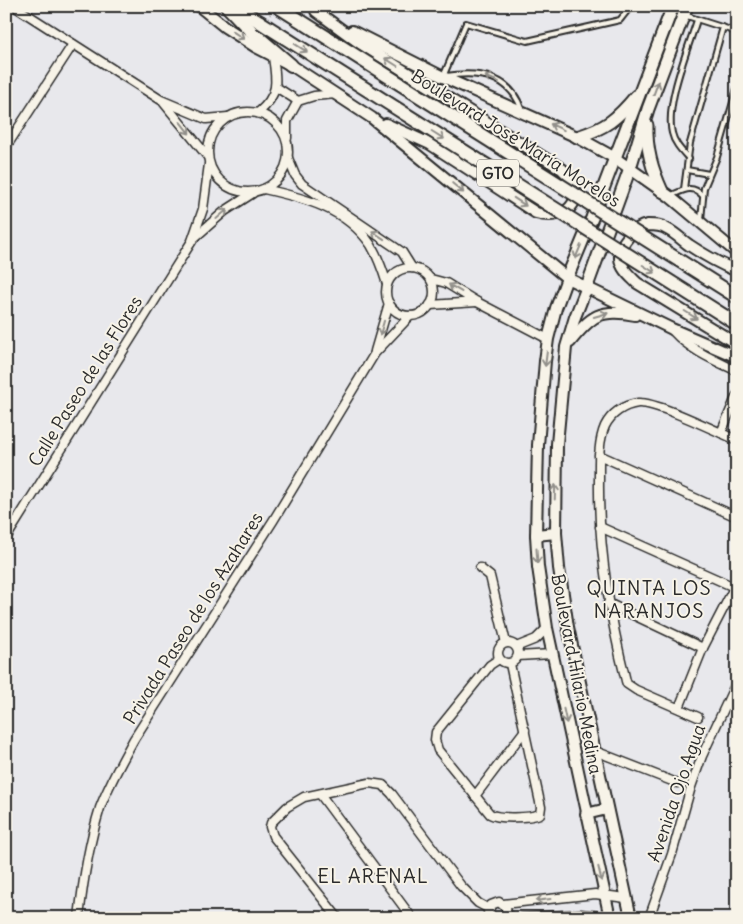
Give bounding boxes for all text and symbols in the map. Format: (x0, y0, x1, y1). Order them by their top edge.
one-way arrow (231, 30, 245, 41)
one-way arrow (293, 44, 307, 54)
one-way arrow (384, 57, 398, 68)
street label: Boulevard José María Morelos (407, 64, 625, 212)
one-way arrow (485, 73, 500, 83)
one-way arrow (652, 81, 661, 96)
one-way arrow (180, 121, 190, 135)
one-way arrow (549, 122, 564, 132)
one-way arrow (431, 130, 445, 141)
road number: GTO (477, 160, 519, 187)
one-way arrow (451, 183, 464, 194)
one-way arrow (513, 198, 527, 208)
one-way arrow (215, 209, 228, 220)
one-way arrow (371, 230, 385, 240)
one-way arrow (572, 244, 582, 259)
one-way arrow (642, 264, 656, 275)
one-way arrow (449, 283, 463, 293)
street label: Calle Paseo de las Flores (23, 291, 147, 471)
one-way arrow (593, 310, 609, 320)
one-way arrow (683, 310, 697, 320)
one-way arrow (376, 319, 386, 335)
one-way arrow (541, 351, 551, 367)
one-way arrow (551, 484, 560, 500)
street label: Privada Paseo de los Azahares (118, 508, 268, 728)
one-way arrow (533, 548, 542, 564)
street label: Boulevard Hilario Medina (546, 572, 608, 776)
district label: QUINTA LOS NARANJOS (586, 575, 712, 623)
one-way arrow (561, 707, 571, 723)
street label: Avenida Ojo Agua (642, 721, 710, 865)
district label: EL ARENAL (317, 863, 429, 888)
one-way arrow (596, 866, 605, 882)
one-way arrow (536, 895, 552, 905)

